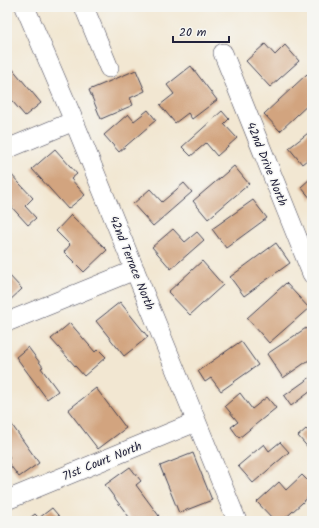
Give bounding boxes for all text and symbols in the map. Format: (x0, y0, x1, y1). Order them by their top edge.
scale bar (173, 18, 229, 44)
text: 20 m (179, 23, 207, 42)
street label: 42nd Drive North (241, 119, 292, 209)
street label: 42nd Terrace North (104, 213, 159, 313)
street label: 71st Court North (60, 437, 145, 486)

